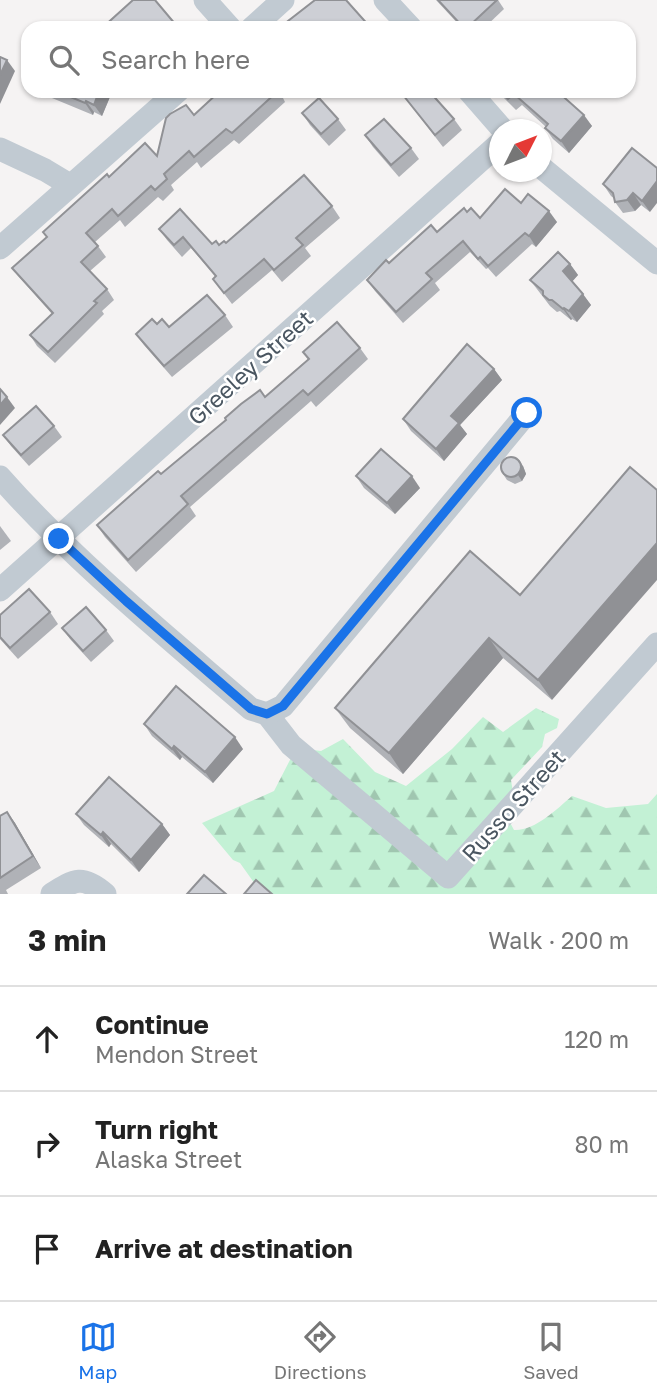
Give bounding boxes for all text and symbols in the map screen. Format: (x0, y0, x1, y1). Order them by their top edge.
search box (21, 21, 636, 98)
icon: search (45, 41, 83, 79)
text: Search here (101, 44, 250, 75)
north arrow (489, 119, 552, 182)
street label: Greeley Street (182, 304, 318, 430)
route start (511, 397, 542, 428)
route end (43, 523, 74, 554)
street label: Russo Street (455, 743, 571, 867)
text: 3 min (28, 922, 106, 958)
text: Walk · 200 m (488, 926, 629, 954)
text: Continue (95, 1009, 209, 1040)
icon: ahead (28, 1020, 66, 1058)
text: 120 m (564, 1025, 629, 1053)
text: Mendon Street (95, 1040, 258, 1068)
text: Turn right (95, 1114, 218, 1145)
icon: right (28, 1125, 66, 1163)
text: 80 m (575, 1130, 629, 1158)
text: Alaska Street (95, 1145, 242, 1173)
icon: arrive (28, 1230, 66, 1268)
text: Arrive at destination (95, 1233, 353, 1264)
tab: Map (78, 1318, 117, 1383)
tab: Directions (274, 1318, 367, 1383)
tab: Saved (523, 1318, 579, 1383)

